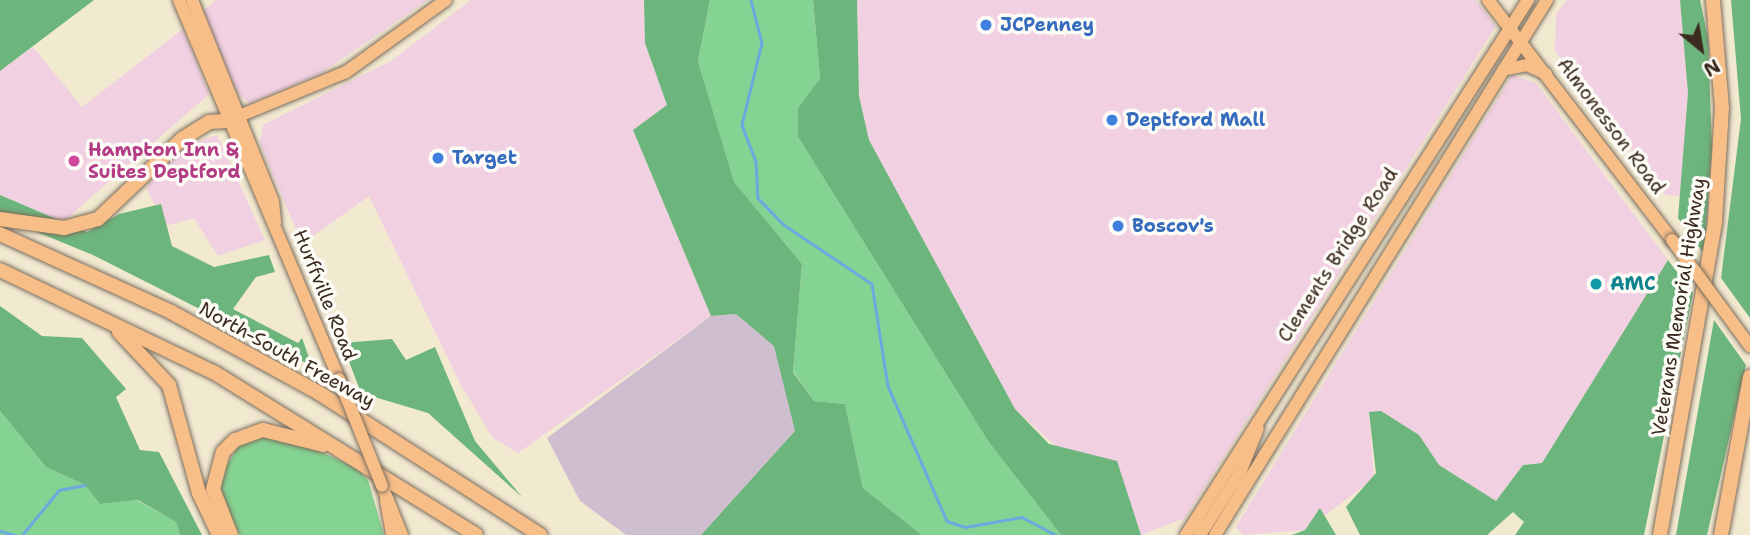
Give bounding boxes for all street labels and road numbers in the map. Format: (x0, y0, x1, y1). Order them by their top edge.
street label: Almonesson Road (1552, 53, 1670, 199)
street label: Clements Bridge Road (1273, 164, 1403, 346)
street label: Veterans Memorial Highway (1647, 176, 1711, 438)
street label: Hurffville Road (288, 226, 362, 364)
street label: North-South Freeway (195, 297, 379, 413)

